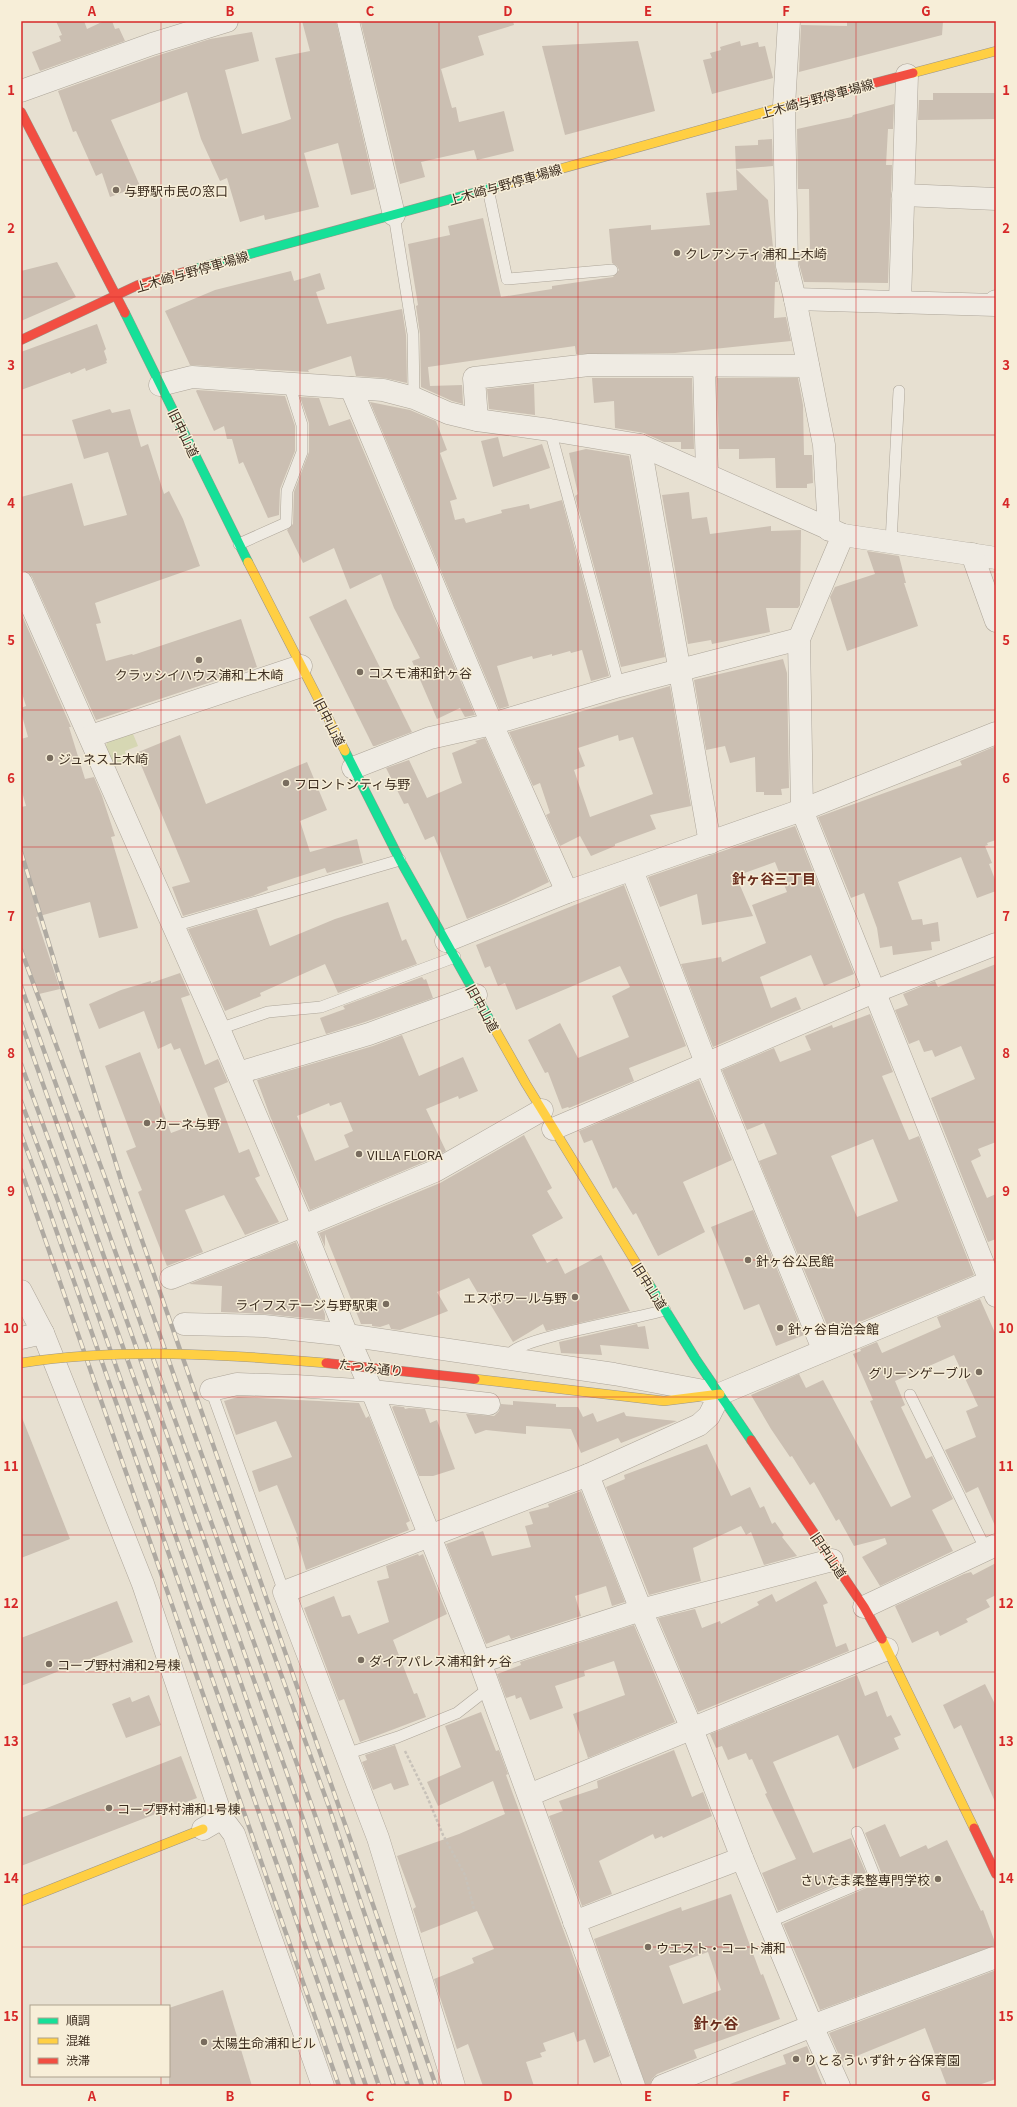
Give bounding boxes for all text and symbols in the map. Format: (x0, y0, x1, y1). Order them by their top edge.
text: A (87, 1, 97, 20)
text: B (226, 1, 235, 20)
text: C (366, 1, 375, 20)
text: D (503, 1, 513, 20)
text: E (644, 1, 652, 20)
text: F (782, 1, 790, 20)
text: G (921, 1, 931, 20)
street label: 上木崎与野停車場線 (758, 74, 876, 122)
text: 1 (7, 80, 15, 99)
text: 1 (1002, 80, 1010, 99)
street label: 上木崎与野停車場線 (446, 159, 564, 209)
place label: 与野駅市民の窓口 (124, 181, 228, 200)
marker: 与野駅市民の窓口 (111, 185, 121, 195)
text: 2 (7, 218, 15, 237)
text: 2 (1002, 218, 1010, 237)
place label: クレアシティ浦和上木崎 (685, 244, 827, 263)
street label: 上木崎与野停車場線 (133, 246, 251, 296)
marker: クレアシティ浦和上木崎 (672, 248, 682, 258)
text: 3 (7, 355, 15, 374)
text: 3 (1002, 355, 1010, 374)
street label: 旧中山道 (164, 405, 204, 461)
text: 4 (7, 493, 15, 512)
text: 4 (1002, 493, 1010, 512)
text: 5 (7, 630, 15, 649)
text: 5 (1002, 630, 1010, 649)
marker: クラッシイハウス浦和上木崎 (194, 655, 204, 665)
place label: コスモ浦和針ヶ谷 (368, 663, 472, 682)
place label: クラッシイハウス浦和上木崎 (115, 665, 283, 684)
marker: コスモ浦和針ヶ谷 (355, 667, 365, 677)
street label: 旧中山道 (310, 695, 350, 749)
place label: ジュネス上木崎 (58, 749, 148, 768)
marker: ジュネス上木崎 (45, 753, 55, 763)
text: 6 (7, 768, 15, 787)
text: 6 (1002, 768, 1010, 787)
place label: フロントシティ与野 (294, 774, 410, 793)
marker: フロントシティ与野 (281, 778, 291, 788)
district label: 針ヶ谷三丁目 (732, 868, 816, 888)
text: 7 (7, 906, 15, 925)
text: 7 (1002, 906, 1010, 925)
street label: 旧中山道 (462, 981, 504, 1035)
text: 8 (7, 1043, 15, 1062)
text: 8 (1002, 1043, 1010, 1062)
place label: カーネ与野 (155, 1114, 220, 1133)
marker: カーネ与野 (142, 1118, 152, 1128)
place label: VILLA FLORA (367, 1145, 443, 1164)
marker: VILLA FLORA (354, 1149, 364, 1159)
text: 9 (7, 1181, 15, 1200)
text: 9 (1002, 1181, 1010, 1200)
place label: 針ヶ谷公民館 (756, 1251, 834, 1270)
marker: 針ヶ谷公民館 (743, 1255, 753, 1265)
street label: 旧中山道 (628, 1259, 672, 1313)
place label: エスポワール与野 (463, 1288, 567, 1307)
marker: エスポワール与野 (570, 1292, 580, 1302)
place label: ライフステージ与野駅東 (235, 1295, 378, 1314)
marker: ライフステージ与野駅東 (381, 1299, 391, 1309)
text: 10 (3, 1318, 19, 1337)
text: 10 (998, 1318, 1014, 1337)
place label: 針ヶ谷自治会館 (788, 1319, 879, 1338)
marker: 針ヶ谷自治会館 (775, 1323, 785, 1333)
street label: たつみ通り (338, 1354, 404, 1380)
place label: グリーンゲーブル (868, 1363, 971, 1382)
marker: グリーンゲーブル (974, 1367, 984, 1377)
text: 11 (3, 1456, 19, 1475)
text: 11 (998, 1456, 1014, 1475)
street label: 旧中山道 (807, 1528, 851, 1582)
text: 12 (3, 1593, 19, 1612)
text: 12 (998, 1593, 1014, 1612)
place label: ダイアパレス浦和針ヶ谷 (369, 1651, 512, 1670)
place label: コープ野村浦和2号棟 (57, 1655, 180, 1674)
marker: ダイアパレス浦和針ヶ谷 (356, 1655, 366, 1665)
marker: コープ野村浦和2号棟 (44, 1659, 54, 1669)
text: 13 (3, 1731, 19, 1750)
text: 13 (998, 1731, 1014, 1750)
place label: コープ野村浦和1号棟 (117, 1799, 240, 1818)
marker: コープ野村浦和1号棟 (104, 1803, 114, 1813)
text: 14 (3, 1868, 19, 1887)
text: 14 (998, 1868, 1014, 1887)
place label: さいたま柔整専門学校 (800, 1870, 930, 1889)
marker: さいたま柔整専門学校 (933, 1874, 943, 1884)
place label: ウエスト・コート浦和 (656, 1938, 786, 1957)
marker: ウエスト・コート浦和 (643, 1942, 653, 1952)
legend (30, 2005, 170, 2077)
text: 15 (3, 2006, 19, 2025)
text: 15 (998, 2006, 1014, 2025)
text: 順調 (66, 2011, 90, 2028)
district label: 針ヶ谷 (693, 2012, 739, 2033)
text: 混雑 (66, 2031, 90, 2048)
place label: 太陽生命浦和ビル (212, 2033, 316, 2052)
marker: 太陽生命浦和ビル (199, 2037, 209, 2047)
place label: りとるうぃず針ヶ谷保育園 (804, 2050, 960, 2069)
text: 渋滞 (66, 2051, 90, 2068)
marker: りとるうぃず針ヶ谷保育園 (791, 2054, 801, 2064)
text: A (87, 2086, 97, 2105)
text: B (226, 2086, 235, 2105)
text: C (366, 2086, 375, 2105)
text: D (503, 2086, 513, 2105)
text: E (644, 2086, 652, 2105)
text: F (782, 2086, 790, 2105)
text: G (921, 2086, 931, 2105)

